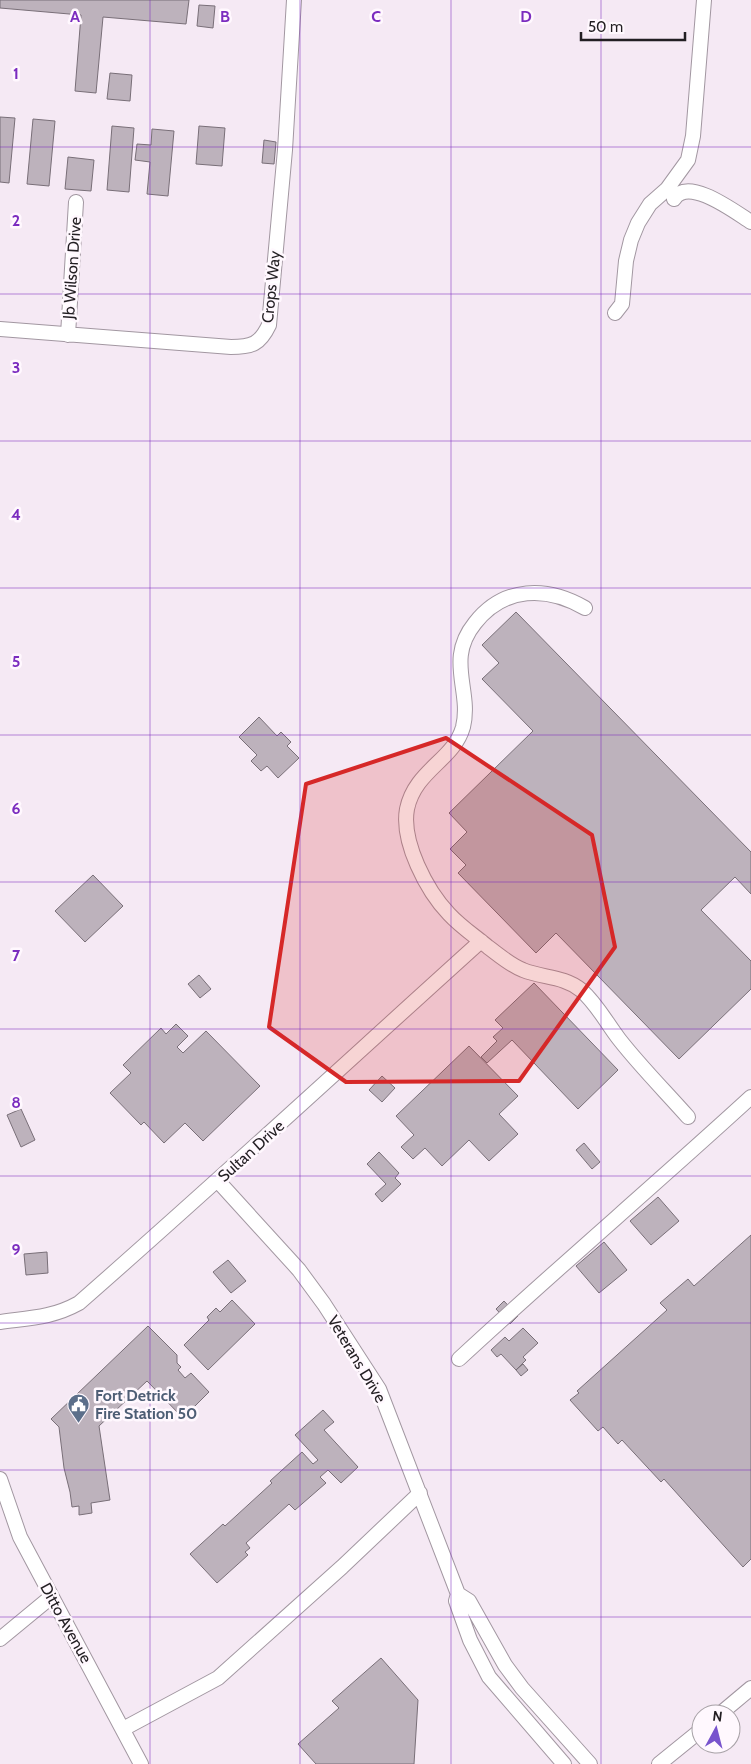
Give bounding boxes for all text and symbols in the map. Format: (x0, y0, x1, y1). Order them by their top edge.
text: A (70, 7, 80, 26)
text: B (220, 7, 230, 26)
text: C (371, 7, 381, 26)
text: D (520, 7, 532, 26)
scale bar (581, 10, 685, 42)
text: 50 m (588, 18, 623, 36)
text: 1 (13, 64, 19, 83)
text: 2 (12, 211, 20, 230)
street label: Jb Wilson Drive (59, 216, 85, 321)
street label: Crops Way (258, 250, 284, 324)
text: 3 (12, 358, 20, 377)
text: 4 (11, 505, 21, 524)
text: 5 (12, 652, 20, 671)
text: 6 (12, 799, 21, 818)
text: 7 (12, 946, 21, 965)
text: 8 (11, 1093, 21, 1112)
street label: Sultan Drive (214, 1116, 288, 1186)
text: 9 (12, 1240, 21, 1259)
street label: Veterans Drive (324, 1312, 390, 1406)
place label: Fort Detrick Fire Station 50 (95, 1386, 197, 1423)
public building icon: Fort Detrick Fire Station 50 (67, 1392, 91, 1423)
street label: Ditto Avenue (36, 1580, 96, 1666)
north arrow (691, 1704, 741, 1754)
text: N (712, 1707, 724, 1726)

